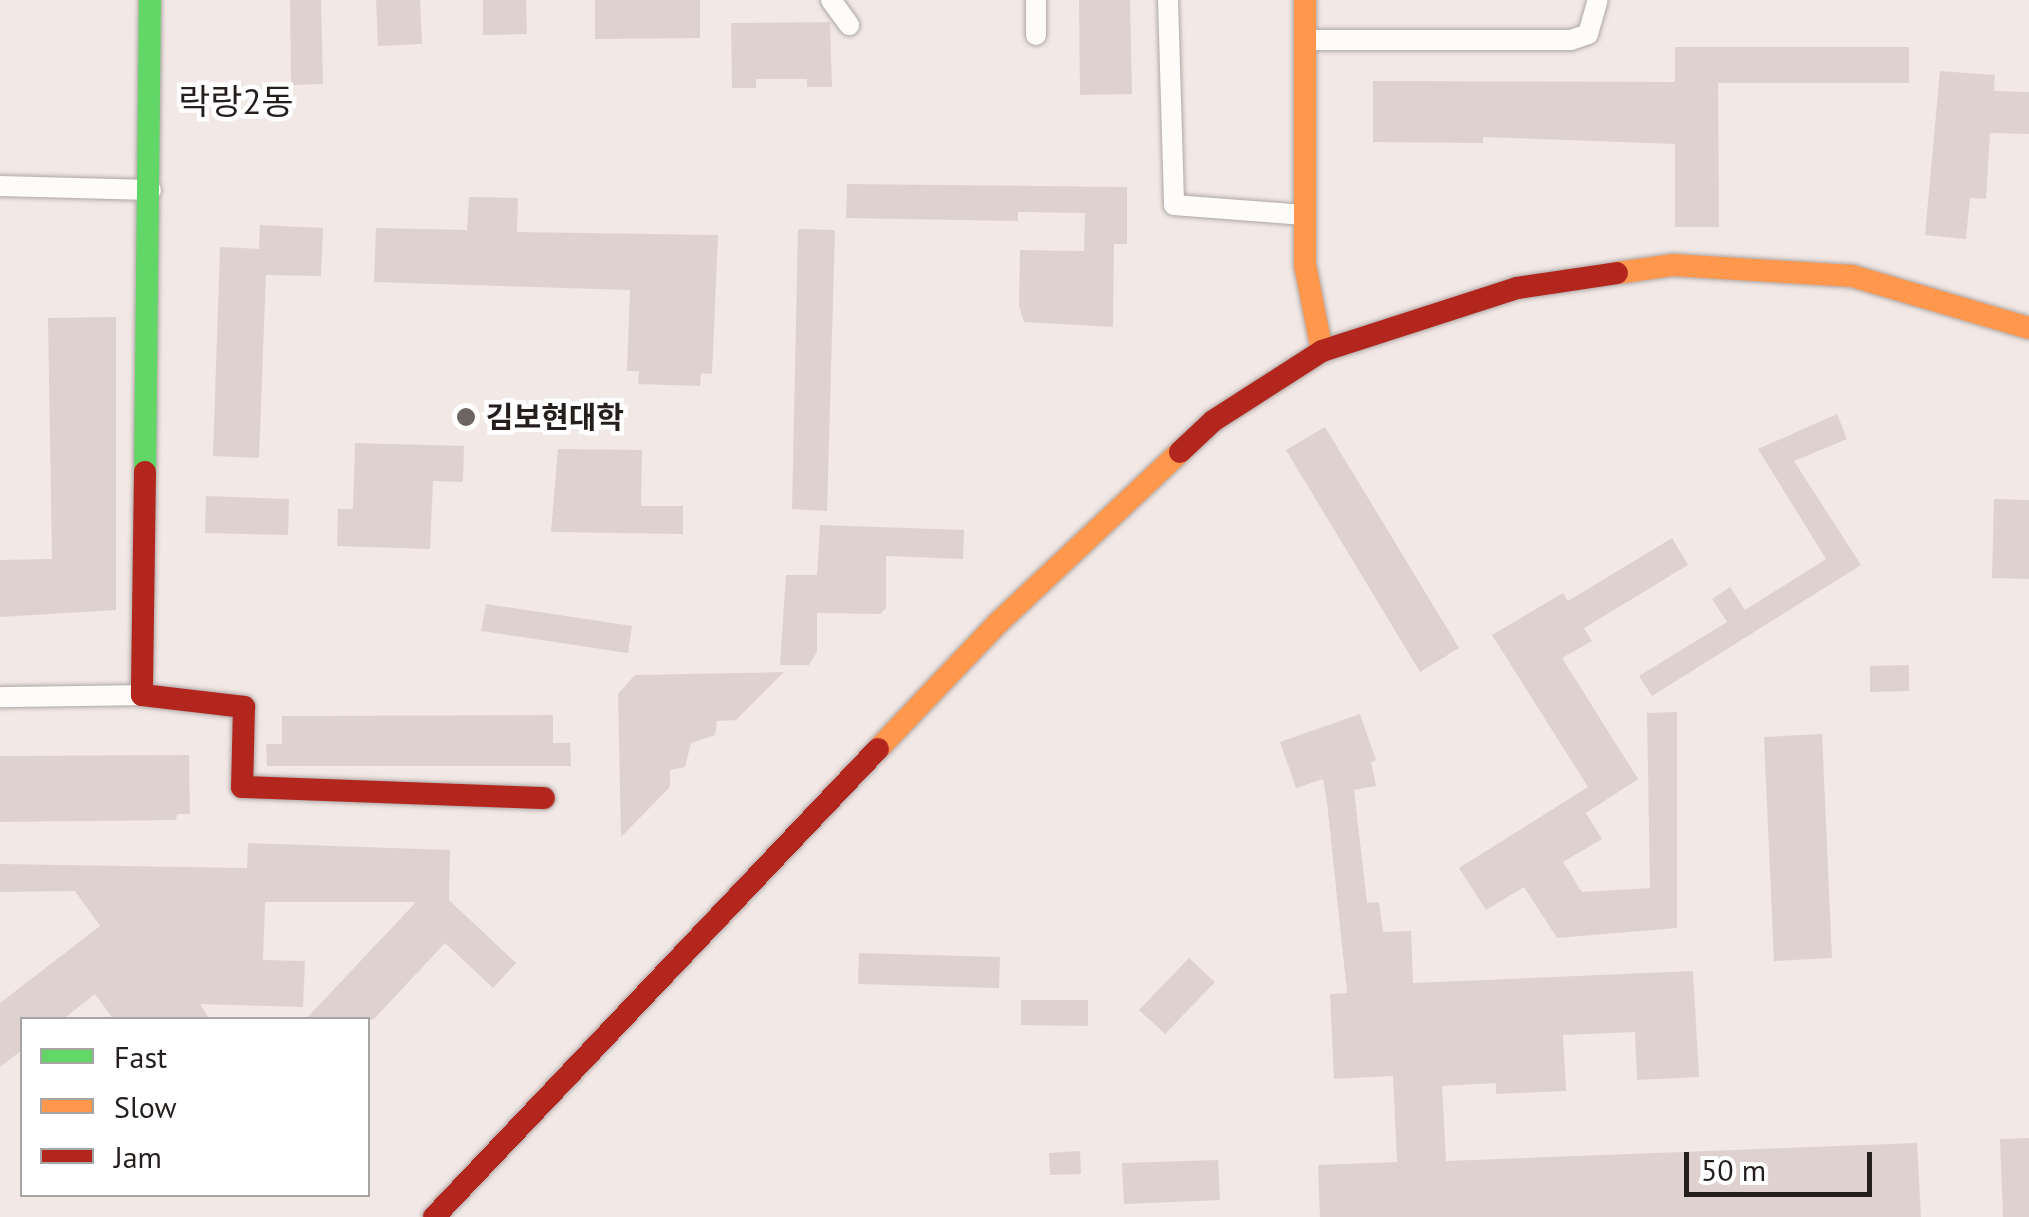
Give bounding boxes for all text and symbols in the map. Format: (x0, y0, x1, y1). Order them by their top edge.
district label: 락랑2동 (178, 80, 294, 122)
place label: 김보현대학 (486, 399, 624, 435)
marker: 김보현대학 (455, 406, 477, 428)
legend (20, 1017, 370, 1197)
text: Fast (114, 1037, 167, 1076)
text: Slow (114, 1087, 177, 1126)
scale bar (1689, 1132, 1876, 1194)
text: Jam (114, 1137, 162, 1176)
text: 50 m (1701, 1150, 1766, 1189)

